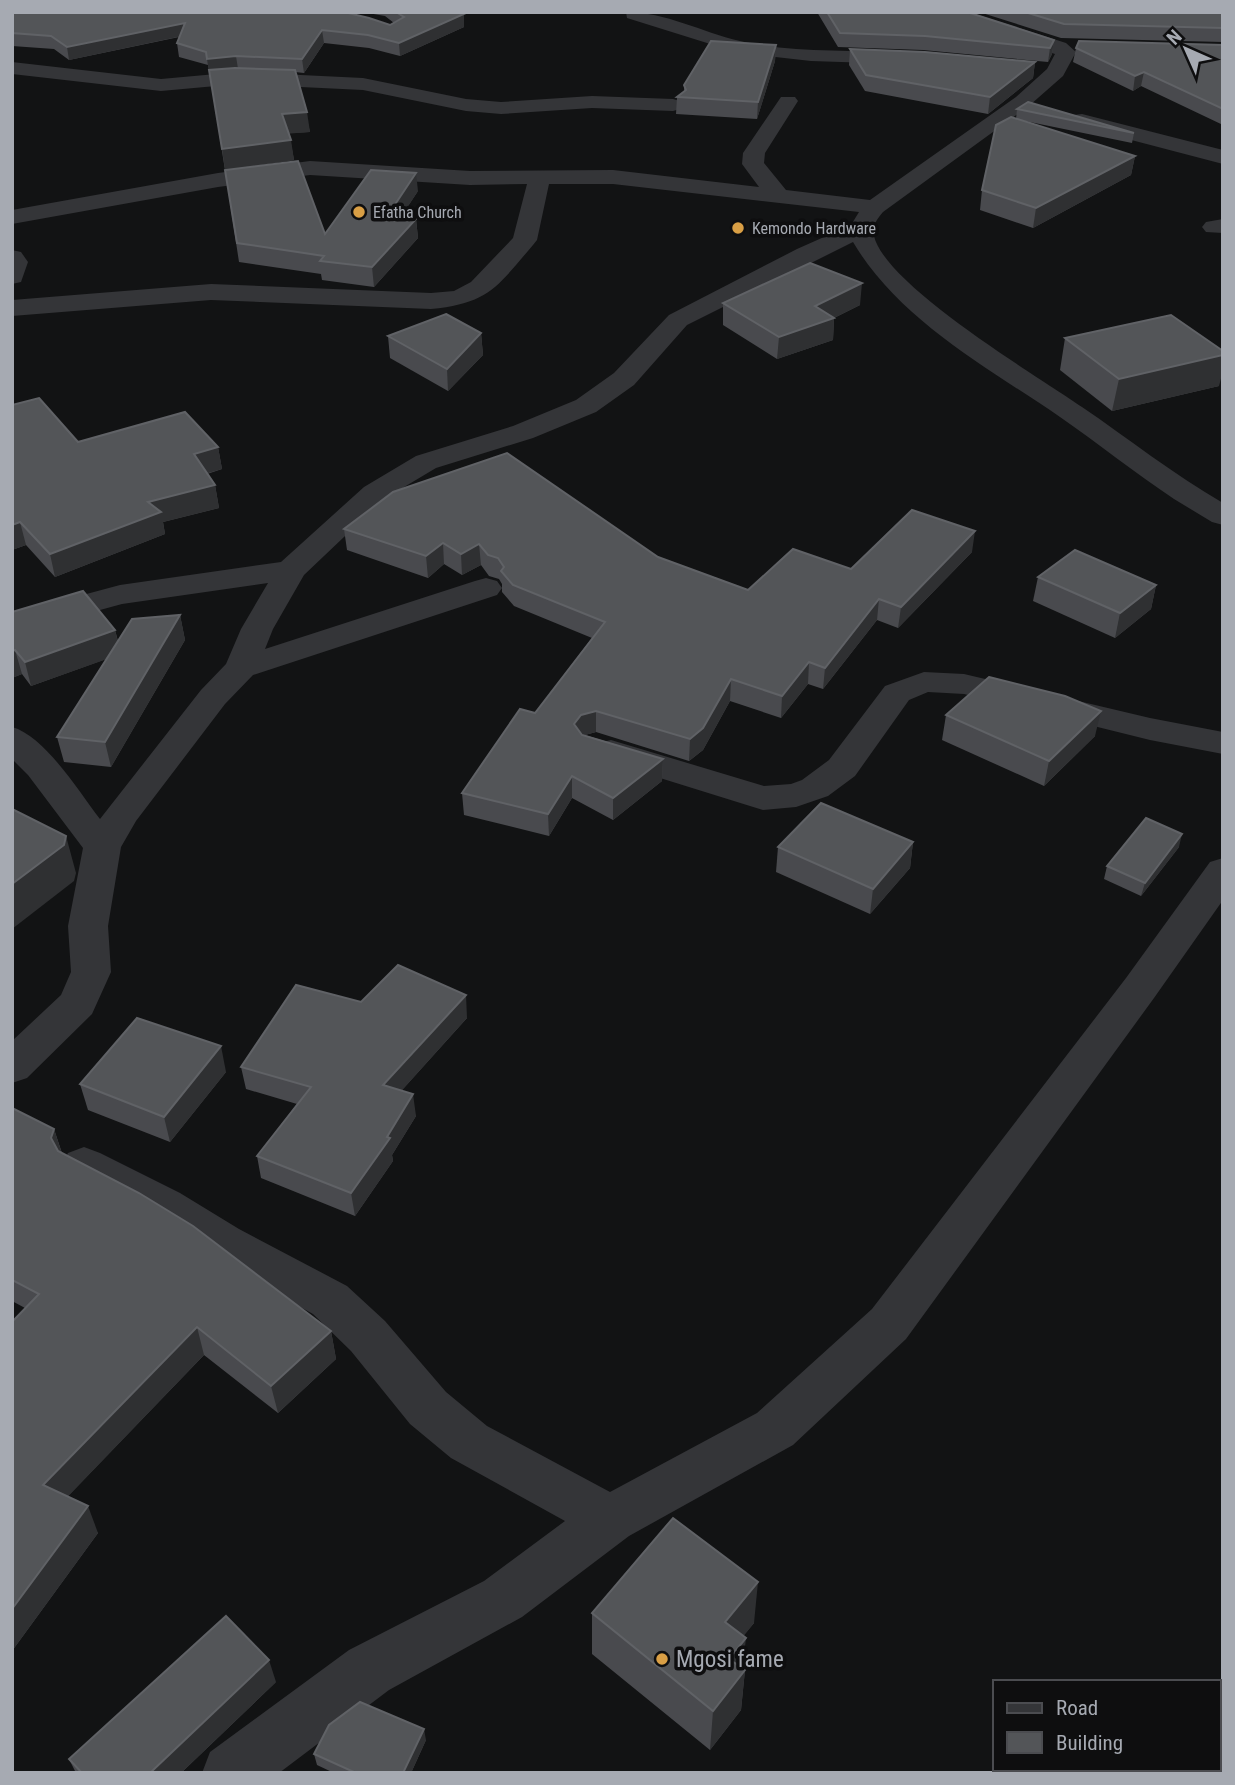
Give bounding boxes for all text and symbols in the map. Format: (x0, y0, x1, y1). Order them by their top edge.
north arrow (1151, 14, 1221, 84)
text: N (1162, 25, 1187, 50)
place label: Efatha Church (373, 203, 462, 222)
marker: Efatha Church (351, 204, 367, 220)
place label: Kemondo Hardware (752, 219, 876, 238)
marker: Kemondo Hardware (730, 220, 746, 236)
place label: Mgosi fame (676, 1646, 784, 1673)
marker: Mgosi fame (654, 1651, 670, 1667)
legend (993, 1680, 1221, 1771)
text: Road (1056, 1696, 1098, 1720)
text: Building (1056, 1731, 1123, 1755)

